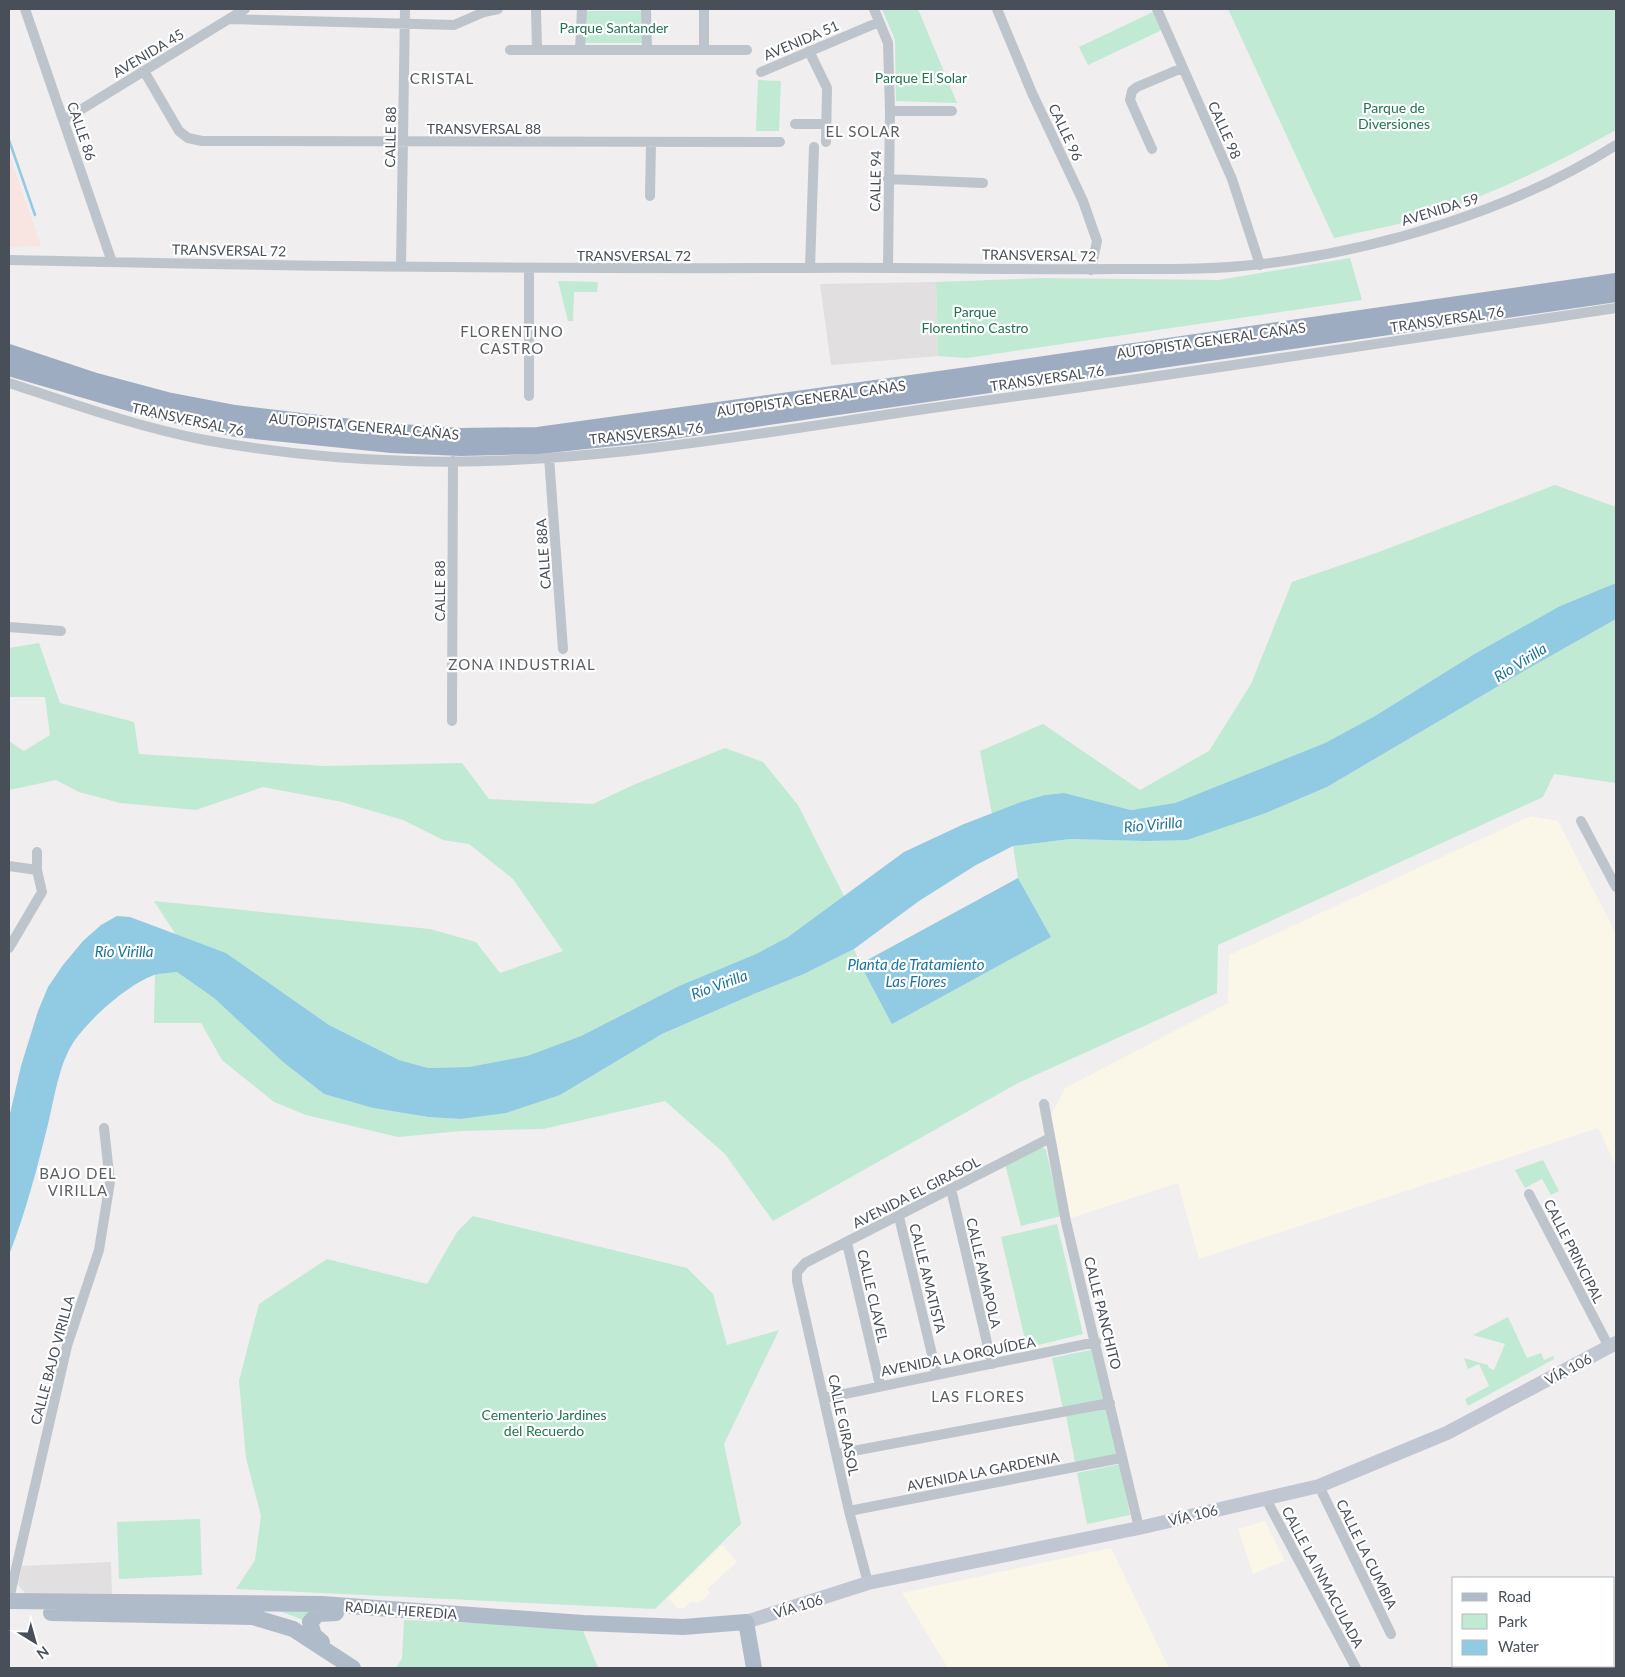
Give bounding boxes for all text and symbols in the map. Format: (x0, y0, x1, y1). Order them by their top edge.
street label: AVENIDA 51 (761, 17, 841, 63)
park label: Parque Santander (560, 19, 668, 36)
street label: AVENIDA 45 (109, 25, 187, 81)
district label: CRISTAL (410, 69, 474, 87)
park label: Parque El Solar (875, 69, 967, 86)
street label: CALLE 86 (64, 99, 100, 163)
street label: CALLE 98 (1205, 99, 1245, 161)
park label: Parque de Diversiones (1358, 99, 1430, 132)
street label: CALLE 96 (1045, 101, 1087, 163)
street label: CALLE 88 (381, 106, 399, 168)
street label: TRANSVERSAL 88 (427, 120, 541, 137)
district label: EL SOLAR (825, 122, 901, 140)
street label: CALLE 94 (866, 150, 884, 212)
street label: AVENIDA 59 (1399, 189, 1481, 229)
street label: TRANSVERSAL 72 (172, 241, 286, 259)
street label: TRANSVERSAL 72 (982, 246, 1096, 264)
street label: TRANSVERSAL 72 (577, 247, 691, 264)
park label: Parque Florentino Castro (921, 303, 1029, 336)
street label: TRANSVERSAL 76 (1389, 303, 1505, 335)
street label: AUTOPISTA GENERAL CAÑAS (1115, 318, 1307, 362)
district label: FLORENTINO CASTRO (460, 322, 564, 357)
street label: TRANSVERSAL 76 (989, 362, 1105, 394)
street label: AUTOPISTA GENERAL CAÑAS (715, 376, 907, 420)
street label: TRANSVERSAL 76 (130, 399, 246, 439)
street label: AUTOPISTA GENERAL CAÑAS (268, 409, 460, 443)
street label: TRANSVERSAL 76 (588, 419, 704, 447)
street label: CALLE 88A (532, 518, 554, 590)
street label: CALLE 88 (431, 560, 448, 622)
water label: Río Virilla (1490, 639, 1550, 685)
district label: ZONA INDUSTRIAL (448, 655, 596, 673)
water label: Río Virilla (1123, 812, 1183, 836)
water label: Río Virilla (95, 942, 154, 960)
water label: Planta de Tratamiento Las Flores (847, 955, 985, 990)
water label: Río Virilla (688, 965, 750, 1003)
street label: AVENIDA EL GIRASOL (849, 1152, 983, 1232)
district label: BAJO DEL VIRILLA (39, 1164, 117, 1199)
street label: CALLE PRINCIPAL (1540, 1196, 1608, 1306)
street label: CALLE AMAPOLA (963, 1216, 1005, 1330)
street label: CALLE AMATISTA (906, 1222, 950, 1335)
street label: CALLE CLAVEL (854, 1248, 892, 1344)
street label: CALLE PANCHITO (1081, 1255, 1125, 1371)
street label: CALLE BAJO VIRILLA (27, 1293, 78, 1427)
street label: AVENIDA LA ORQUÍDEA (879, 1333, 1037, 1379)
street label: VÍA 106 (1542, 1350, 1594, 1388)
street label: CALLE GIRASOL (825, 1373, 863, 1477)
district label: LAS FLORES (931, 1387, 1025, 1405)
park label: Cementerio Jardines del Recuerdo (481, 1406, 607, 1439)
street label: AVENIDA LA GARDENIA (905, 1448, 1061, 1494)
street label: CALLE LA CUMBIA (1333, 1496, 1401, 1612)
street label: VÍA 106 (1167, 1501, 1219, 1529)
street label: CALLE LA INMACULADA (1278, 1503, 1368, 1651)
legend (1452, 1577, 1615, 1667)
text: Road (1498, 1587, 1531, 1605)
street label: VÍA 106 (771, 1591, 825, 1621)
street label: RADIAL HEREDIA (344, 1598, 458, 1622)
text: Park (1498, 1612, 1528, 1630)
north arrow (10, 1617, 60, 1667)
text: Water (1498, 1637, 1539, 1655)
text: N (34, 1643, 53, 1663)

